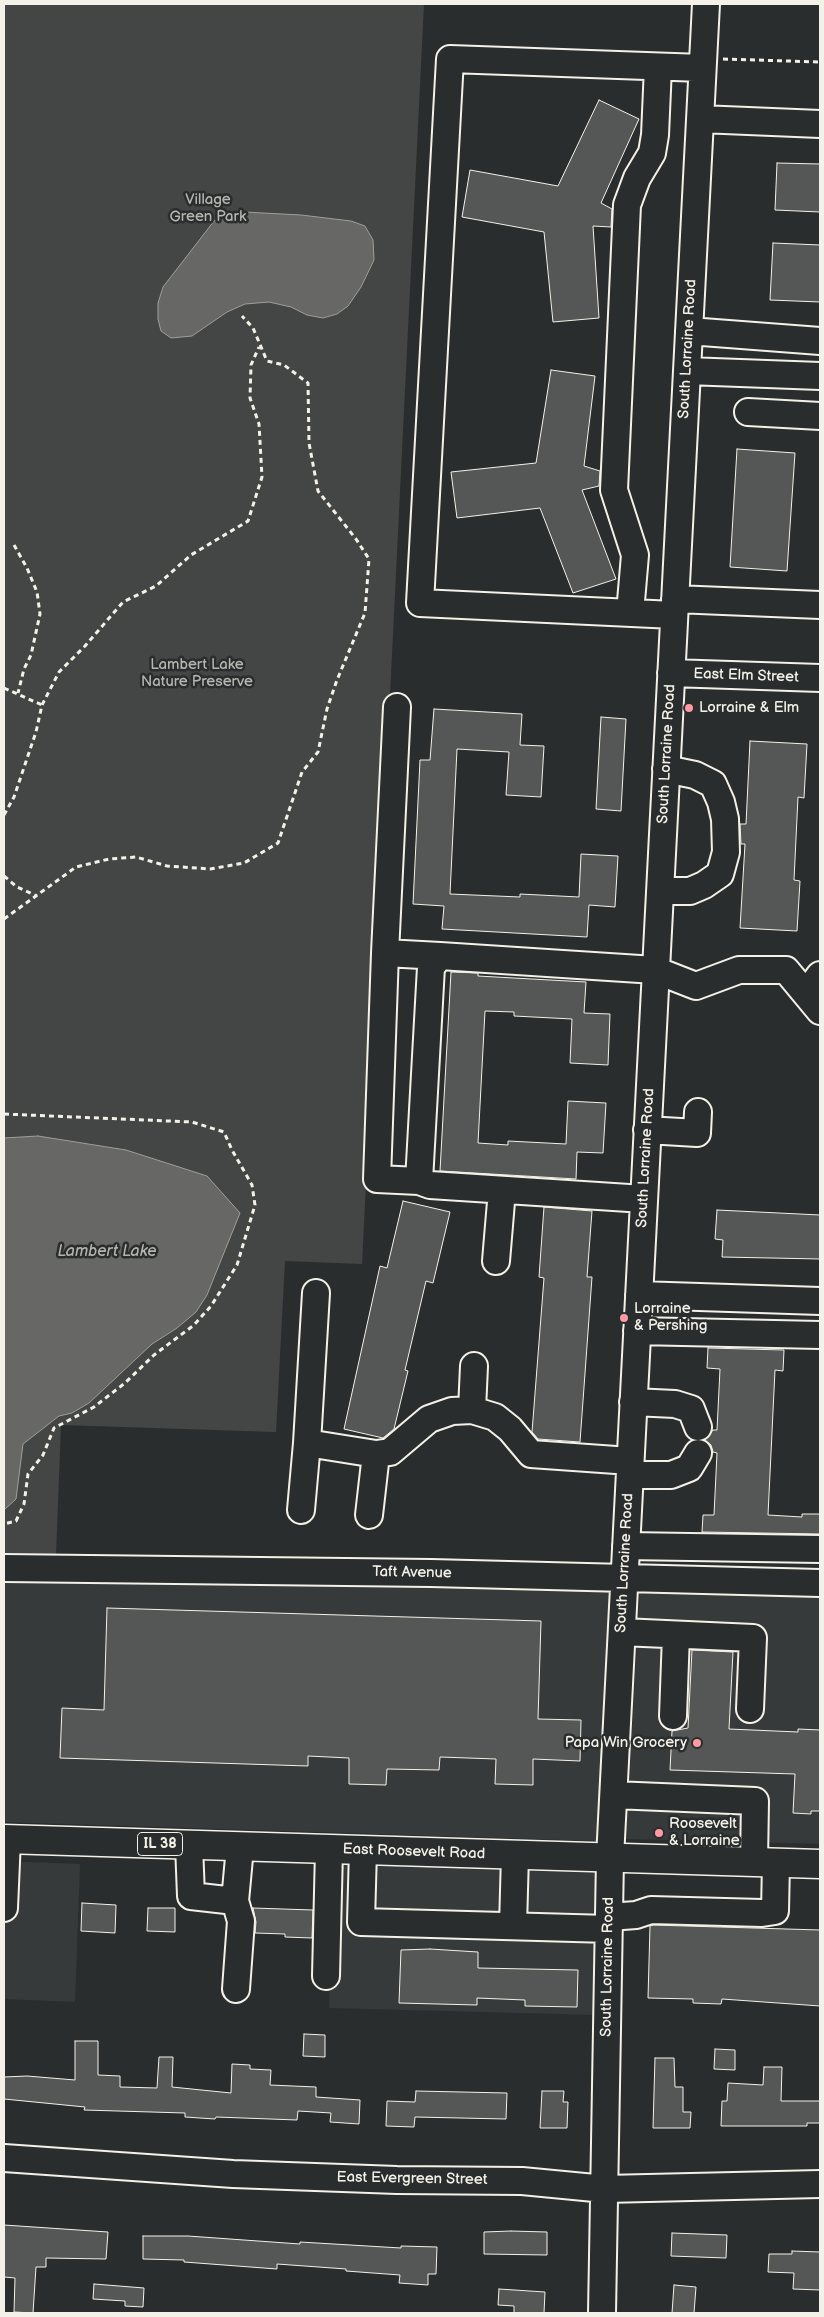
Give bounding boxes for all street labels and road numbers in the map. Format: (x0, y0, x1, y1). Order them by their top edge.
street label: South Lorraine Road (675, 279, 701, 419)
street label: East Elm Street (693, 665, 799, 687)
street label: South Lorraine Road (654, 684, 680, 824)
street label: South Lorraine Road (633, 1088, 659, 1228)
street label: South Lorraine Road (612, 1493, 638, 1633)
street label: Taft Avenue (372, 1563, 452, 1583)
road number: IL 38 (138, 1832, 182, 1856)
street label: East Roosevelt Road (342, 1841, 486, 1863)
street label: South Lorraine Road (598, 1897, 618, 2037)
street label: East Evergreen Street (337, 2169, 487, 2189)

